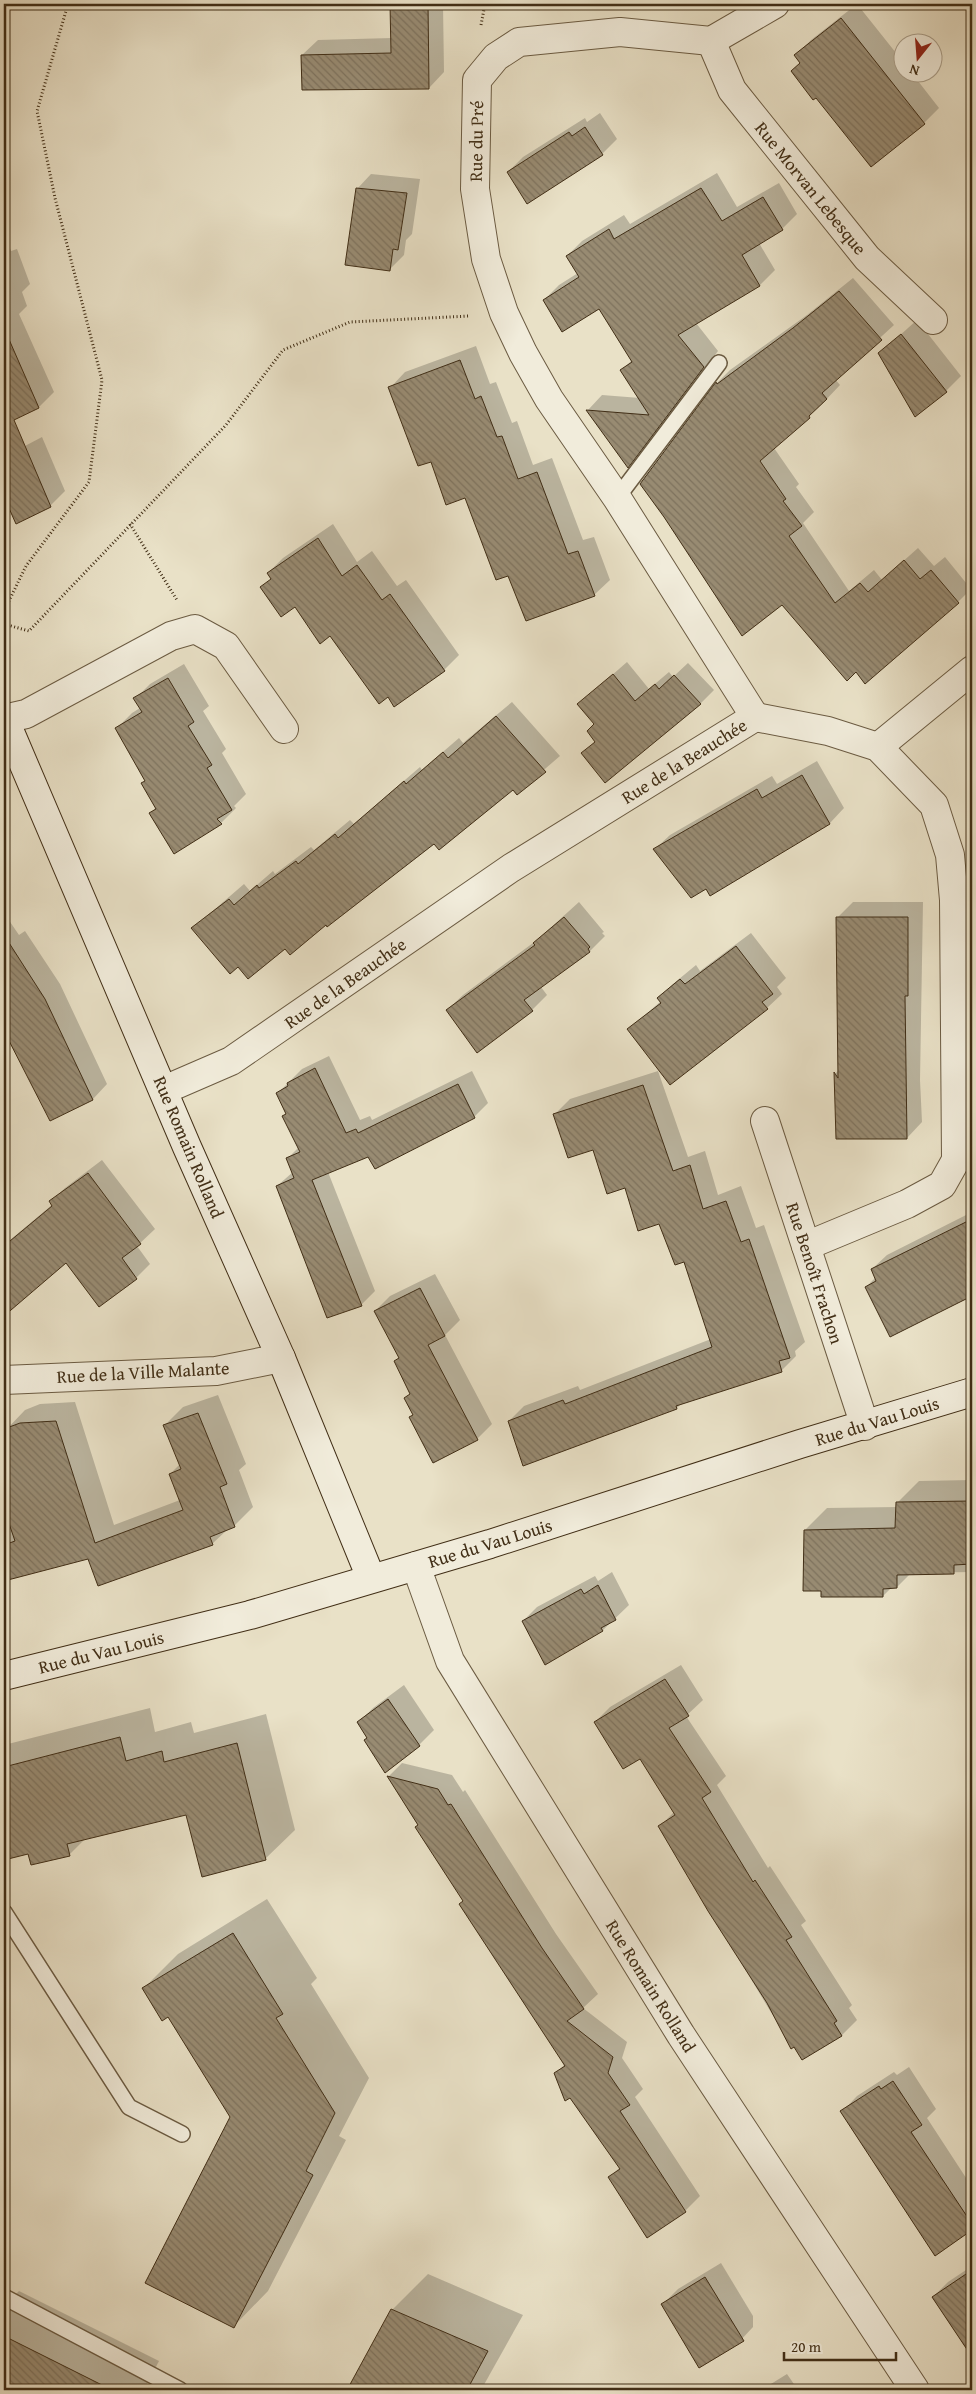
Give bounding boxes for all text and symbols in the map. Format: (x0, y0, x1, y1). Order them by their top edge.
north arrow (894, 32, 944, 82)
text: N (906, 59, 922, 81)
street label: Rue du Pré (462, 100, 490, 182)
street label: Rue Morvan Lebesque (749, 115, 873, 261)
street label: Rue de la Beauchée (616, 711, 752, 811)
street label: Rue de la Beauchée (278, 931, 412, 1035)
street label: Rue Romain Rolland (147, 1072, 231, 1223)
street label: Rue Benoît Frachon (779, 1199, 851, 1347)
street label: Rue de la Ville Malante (56, 1354, 230, 1390)
street label: Rue du Vau Louis (812, 1389, 942, 1453)
street label: Rue du Vau Louis (425, 1511, 555, 1575)
street label: Rue du Vau Louis (35, 1623, 167, 1681)
street label: Rue Romain Rolland (599, 1914, 703, 2058)
scale bar (784, 2329, 896, 2361)
text: 20 m (791, 2336, 822, 2357)

